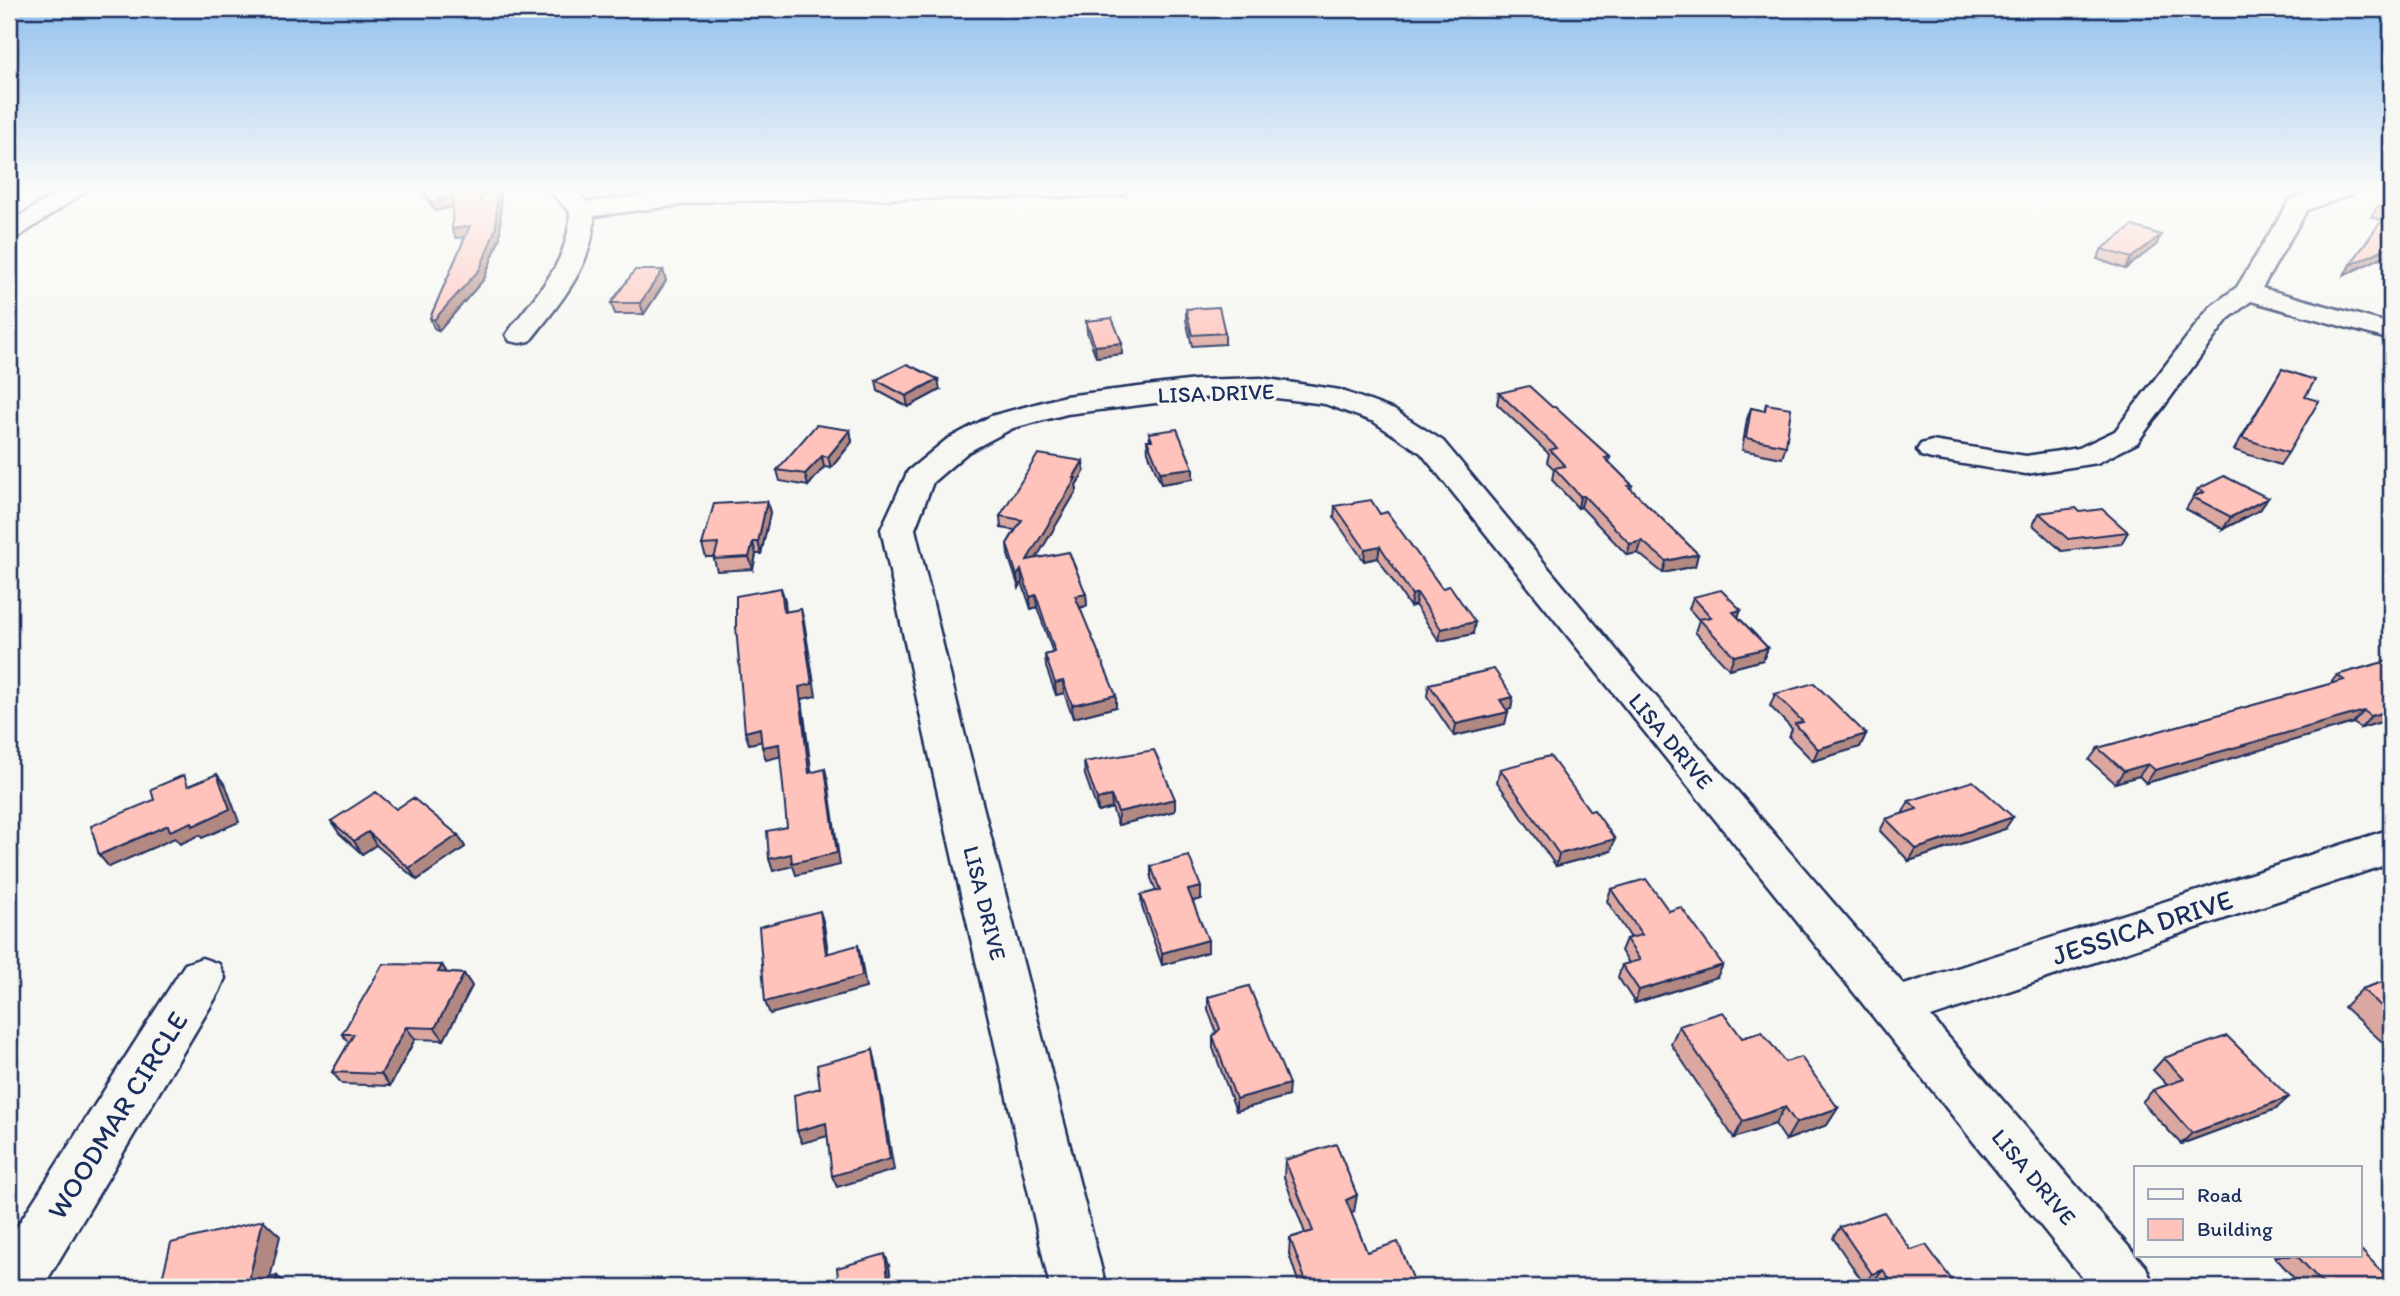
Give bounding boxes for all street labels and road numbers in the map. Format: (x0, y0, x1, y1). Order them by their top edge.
street label: LISA DRIVE (1157, 377, 1275, 409)
street label: LISA DRIVE (1623, 687, 1719, 795)
street label: LISA DRIVE (957, 843, 1013, 963)
street label: JESSICA DRIVE (2047, 882, 2237, 972)
street label: WOODMAR CIRCLE (39, 1005, 195, 1225)
street label: LISA DRIVE (1986, 1123, 2082, 1231)

